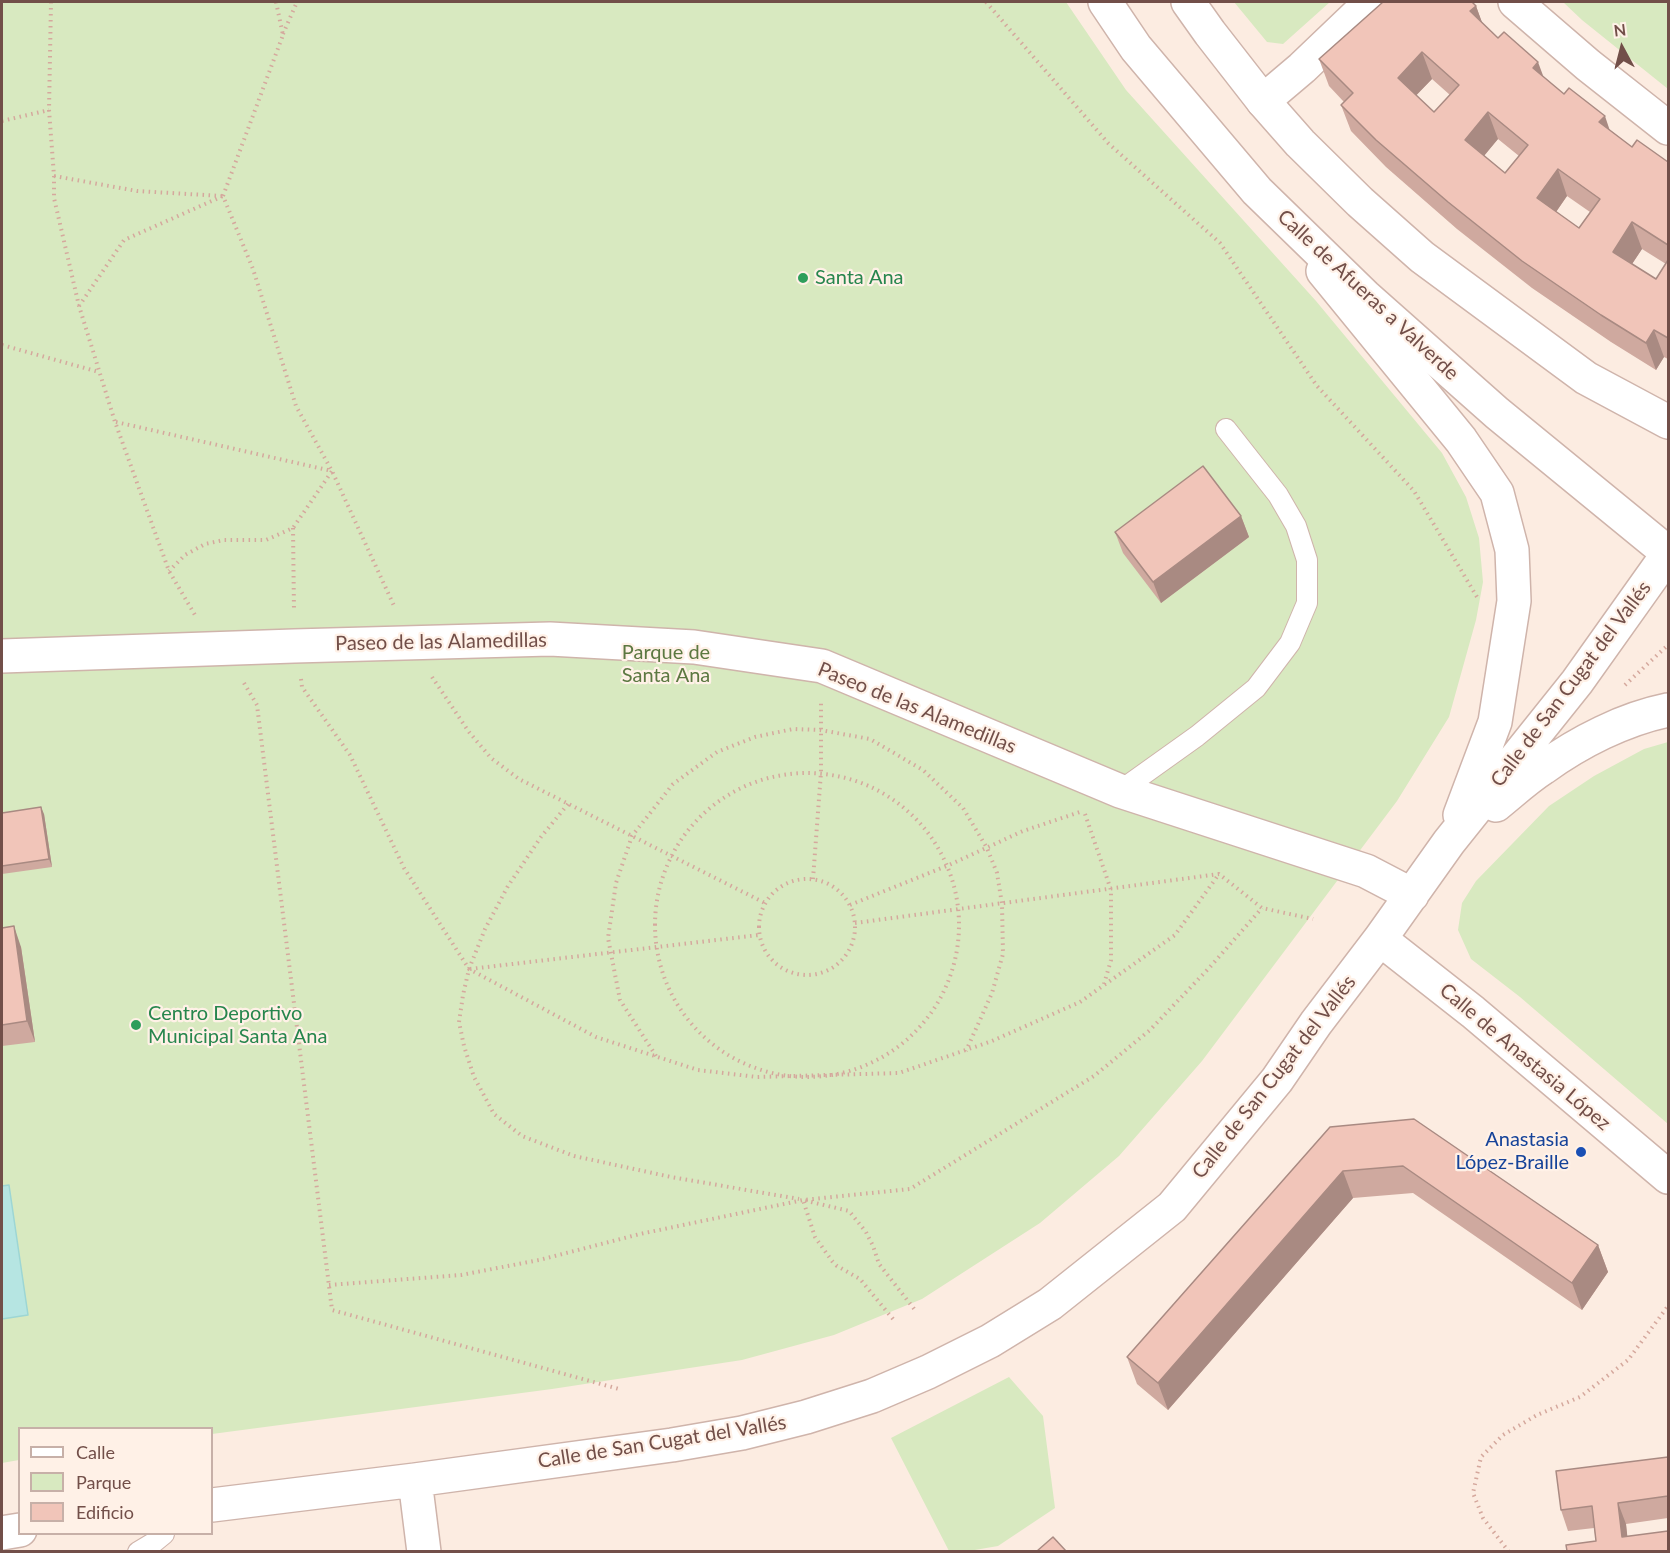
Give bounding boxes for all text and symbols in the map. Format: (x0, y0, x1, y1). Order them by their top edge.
north arrow (1592, 18, 1652, 78)
text: N (1612, 19, 1627, 40)
street label: Calle de Afueras a Valverde (1272, 205, 1464, 385)
place label: Santa Ana (815, 266, 903, 290)
marker: Santa Ana (796, 271, 810, 285)
street label: Calle de San Cugat del Vallés (1486, 576, 1656, 792)
street label: Paseo de las Alamedillas (335, 628, 547, 656)
park label: Parque de Santa Ana (622, 641, 710, 688)
street label: Paseo de las Alamedillas (814, 657, 1020, 759)
street label: Calle de San Cugat del Vallés (1187, 971, 1361, 1183)
street label: Calle de Anastasia López (1435, 978, 1615, 1136)
place label: Centro Deportivo Municipal Santa Ana (148, 1002, 327, 1049)
marker: Centro Deportivo Municipal Santa Ana (129, 1018, 143, 1032)
place label: Anastasia López-Braille (1455, 1128, 1569, 1175)
marker: Anastasia López-Braille (1574, 1145, 1588, 1159)
street label: Calle de San Cugat del Vallés (536, 1410, 788, 1474)
legend (18, 1427, 213, 1535)
text: Calle (76, 1441, 115, 1463)
text: Parque (76, 1471, 131, 1493)
text: Edificio (76, 1501, 134, 1523)

